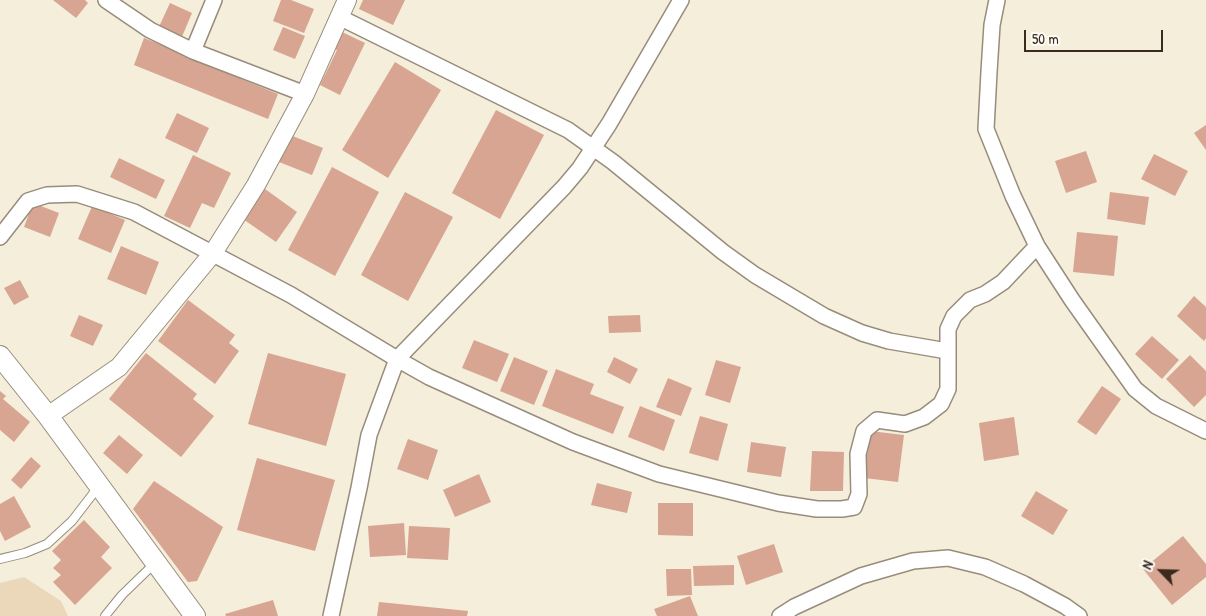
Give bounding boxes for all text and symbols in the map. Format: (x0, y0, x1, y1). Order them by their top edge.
scale bar (1026, 20, 1165, 52)
text: 50 m (1032, 28, 1059, 49)
north arrow (1136, 546, 1186, 596)
text: N (1137, 557, 1157, 572)

